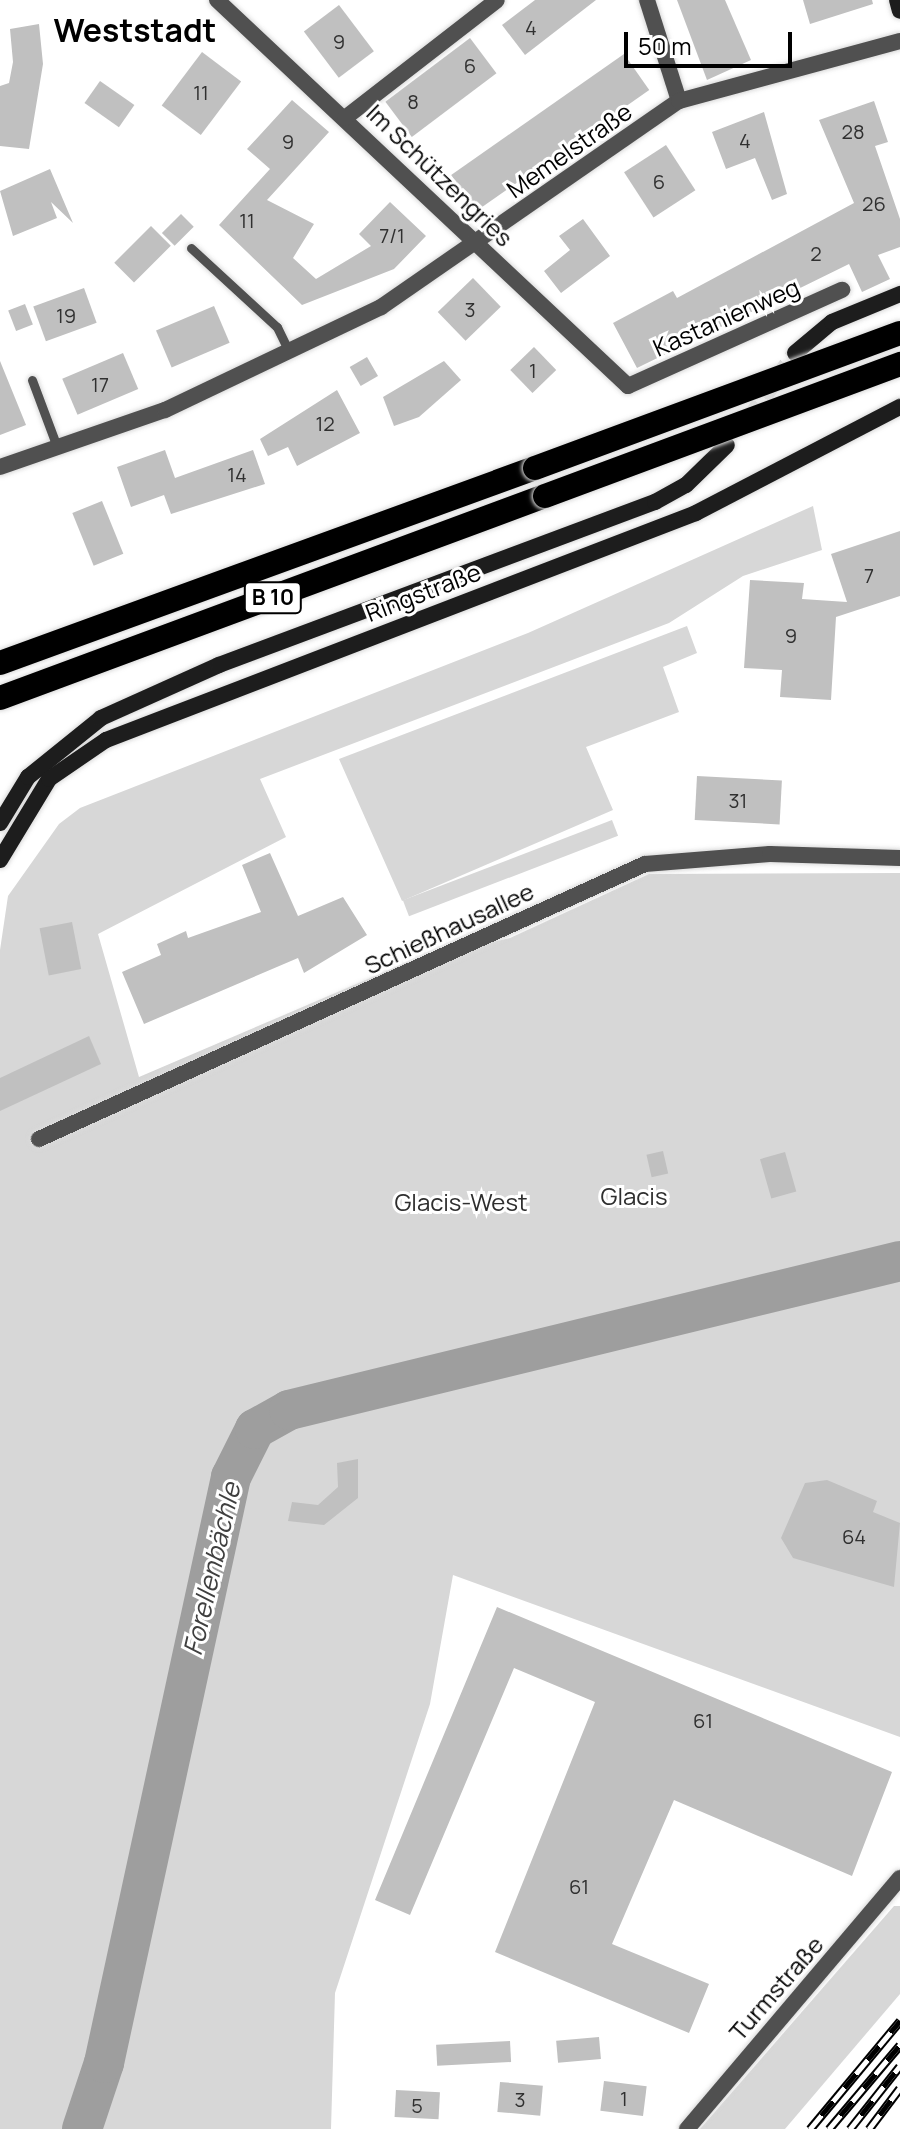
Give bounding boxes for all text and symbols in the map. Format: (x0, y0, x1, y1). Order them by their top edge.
district label: Weststadt (54, 11, 216, 49)
house number: 4 (525, 15, 537, 39)
scale bar (628, 16, 796, 66)
house number: 9 (333, 29, 345, 53)
text: 50 m (638, 29, 692, 62)
house number: 6 (464, 53, 476, 77)
house number: 11 (193, 80, 209, 104)
house number: 8 (407, 89, 419, 113)
street label: Memelstraße (501, 96, 637, 204)
street label: Im Schützengries (361, 98, 519, 252)
house number: 28 (841, 119, 865, 143)
house number: 4 (739, 128, 751, 152)
house number: 9 (282, 129, 294, 153)
house number: 6 (653, 169, 665, 193)
house number: 26 (862, 191, 886, 215)
house number: 11 (239, 208, 255, 232)
house number: 7/1 (379, 223, 405, 247)
house number: 2 (810, 241, 822, 265)
street label: Kastanienweg (648, 272, 804, 362)
house number: 3 (464, 297, 476, 321)
house number: 19 (56, 303, 76, 327)
house number: 1 (529, 358, 537, 382)
house number: 17 (91, 372, 109, 396)
house number: 12 (315, 411, 335, 435)
house number: 14 (227, 462, 247, 486)
street label: Ringstraße (361, 557, 485, 627)
house number: 7 (864, 563, 874, 587)
road number: B 10 (243, 580, 303, 616)
house number: 9 (785, 623, 797, 647)
house number: 31 (729, 788, 747, 812)
street label: Schießhausallee (360, 876, 538, 980)
park label: Glacis (601, 1182, 667, 1210)
park label: Glacis-West (394, 1188, 528, 1216)
water label: Forellenbächle (177, 1480, 247, 1658)
house number: 64 (842, 1524, 866, 1548)
house number: 61 (693, 1708, 713, 1732)
house number: 61 (569, 1874, 589, 1898)
street label: Turmstraße (723, 1930, 829, 2046)
house number: 1 (620, 2086, 628, 2110)
house number: 3 (514, 2087, 526, 2111)
house number: 5 (411, 2093, 423, 2117)

